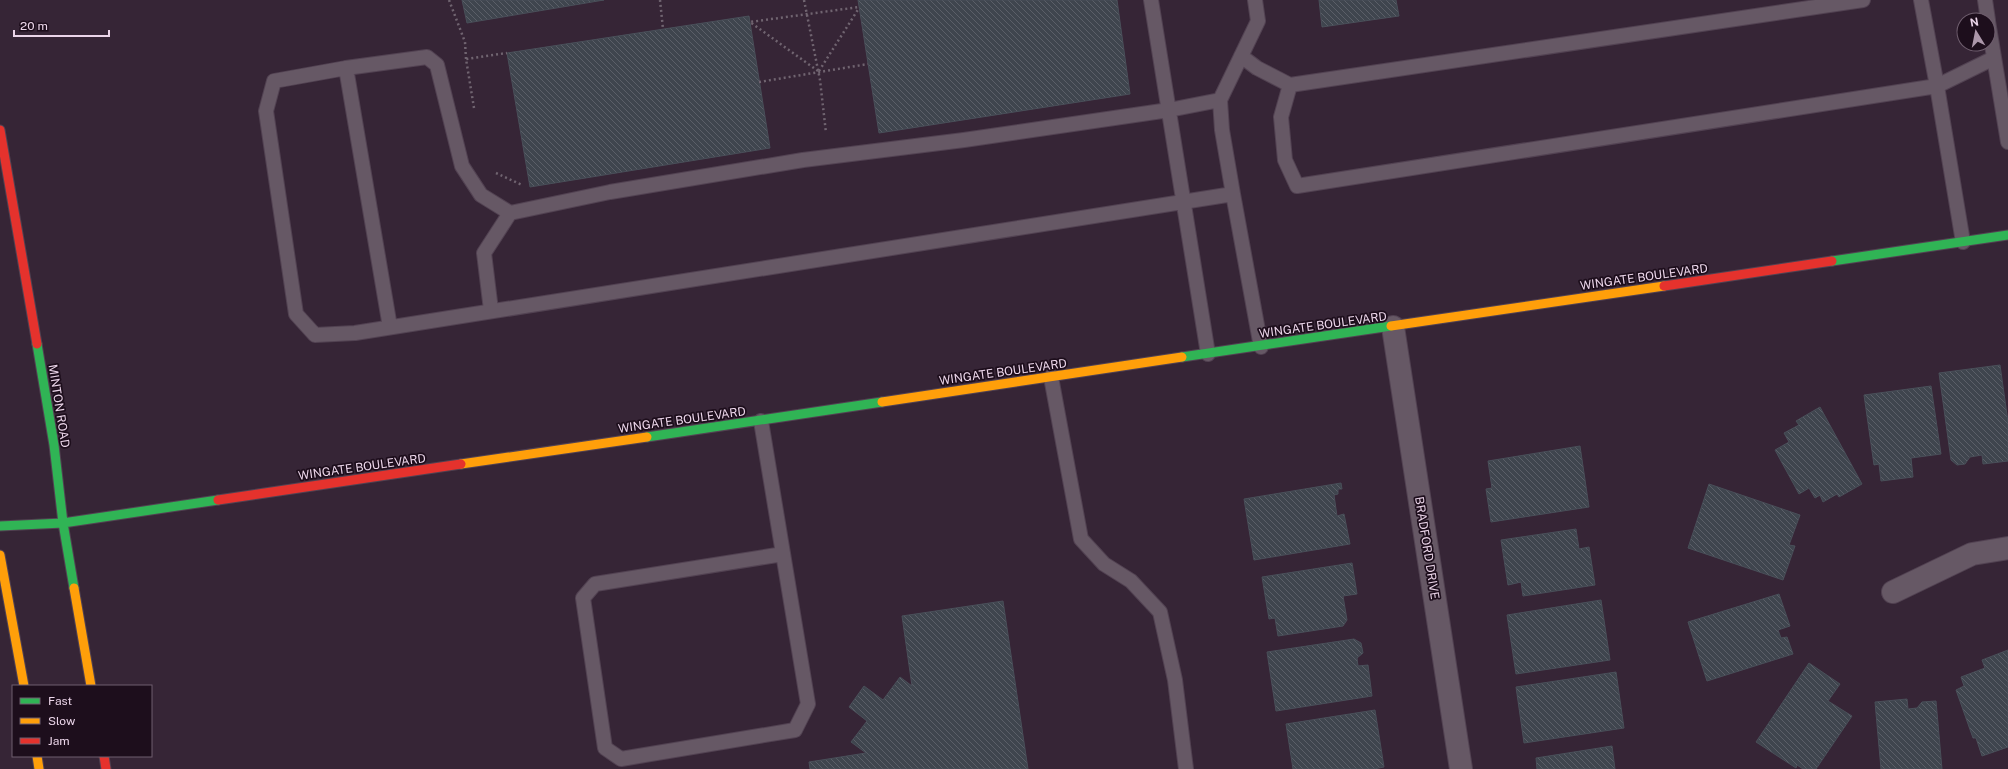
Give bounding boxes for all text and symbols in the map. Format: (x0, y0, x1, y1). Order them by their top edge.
scale bar (14, 12, 109, 38)
north arrow (1956, 12, 1996, 52)
text: N (1969, 15, 1980, 29)
text: 20 m (20, 19, 48, 33)
street label: WINGATE BOULEVARD (1579, 261, 1709, 293)
street label: WINGATE BOULEVARD (1258, 309, 1388, 341)
street label: WINGATE BOULEVARD (938, 356, 1068, 388)
street label: MINTON ROAD (46, 363, 72, 449)
street label: WINGATE BOULEVARD (617, 404, 747, 436)
street label: WINGATE BOULEVARD (297, 451, 427, 483)
street label: BRADFORD DRIVE (1412, 496, 1442, 600)
legend (12, 685, 152, 757)
text: Fast (48, 694, 73, 708)
text: Slow (48, 714, 76, 728)
text: Jam (48, 734, 70, 748)

